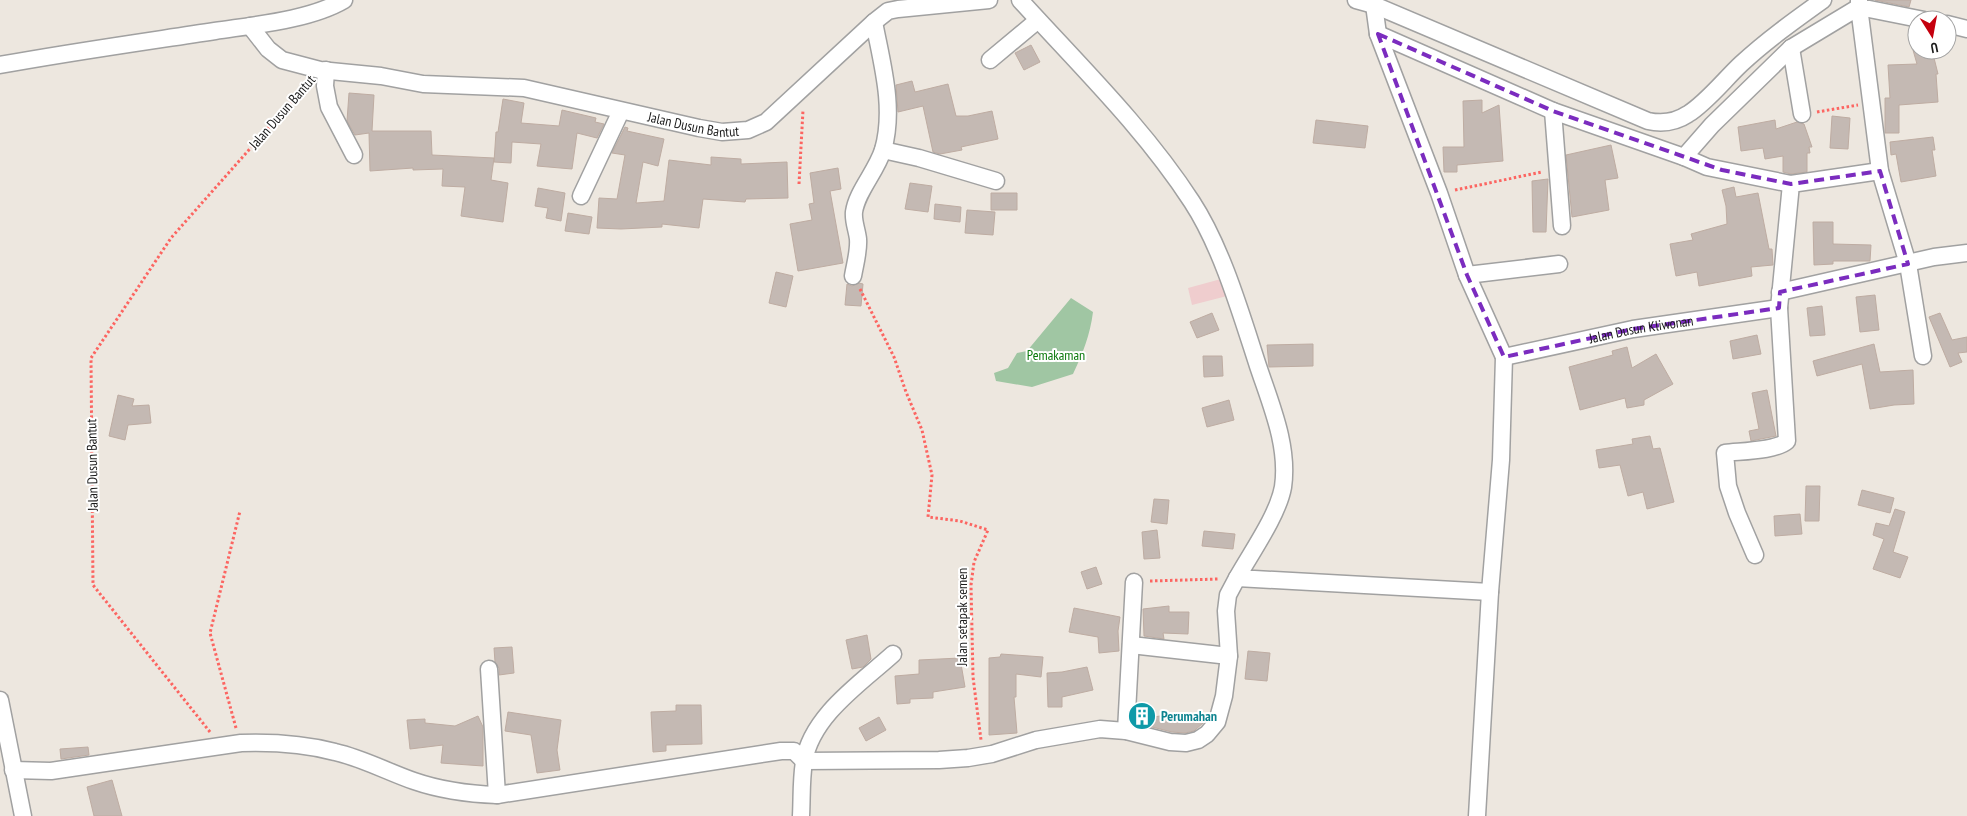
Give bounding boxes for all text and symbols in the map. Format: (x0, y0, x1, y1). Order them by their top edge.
north arrow (1907, 10, 1957, 60)
text: U (1929, 38, 1940, 57)
street label: Jalan Dusun Bantut (244, 71, 319, 154)
street label: Jalan Dusun Bantut (645, 107, 740, 141)
street label: Jalan Dusun Kliwonan (1586, 311, 1695, 348)
park label: Pemakaman (1027, 346, 1085, 364)
street label: Jalan Dusun Bantut (82, 418, 102, 512)
street label: Jalan setapak semen (953, 568, 971, 667)
building icon: Perumahan (1127, 701, 1157, 731)
place label: Perumahan (1161, 707, 1217, 725)

